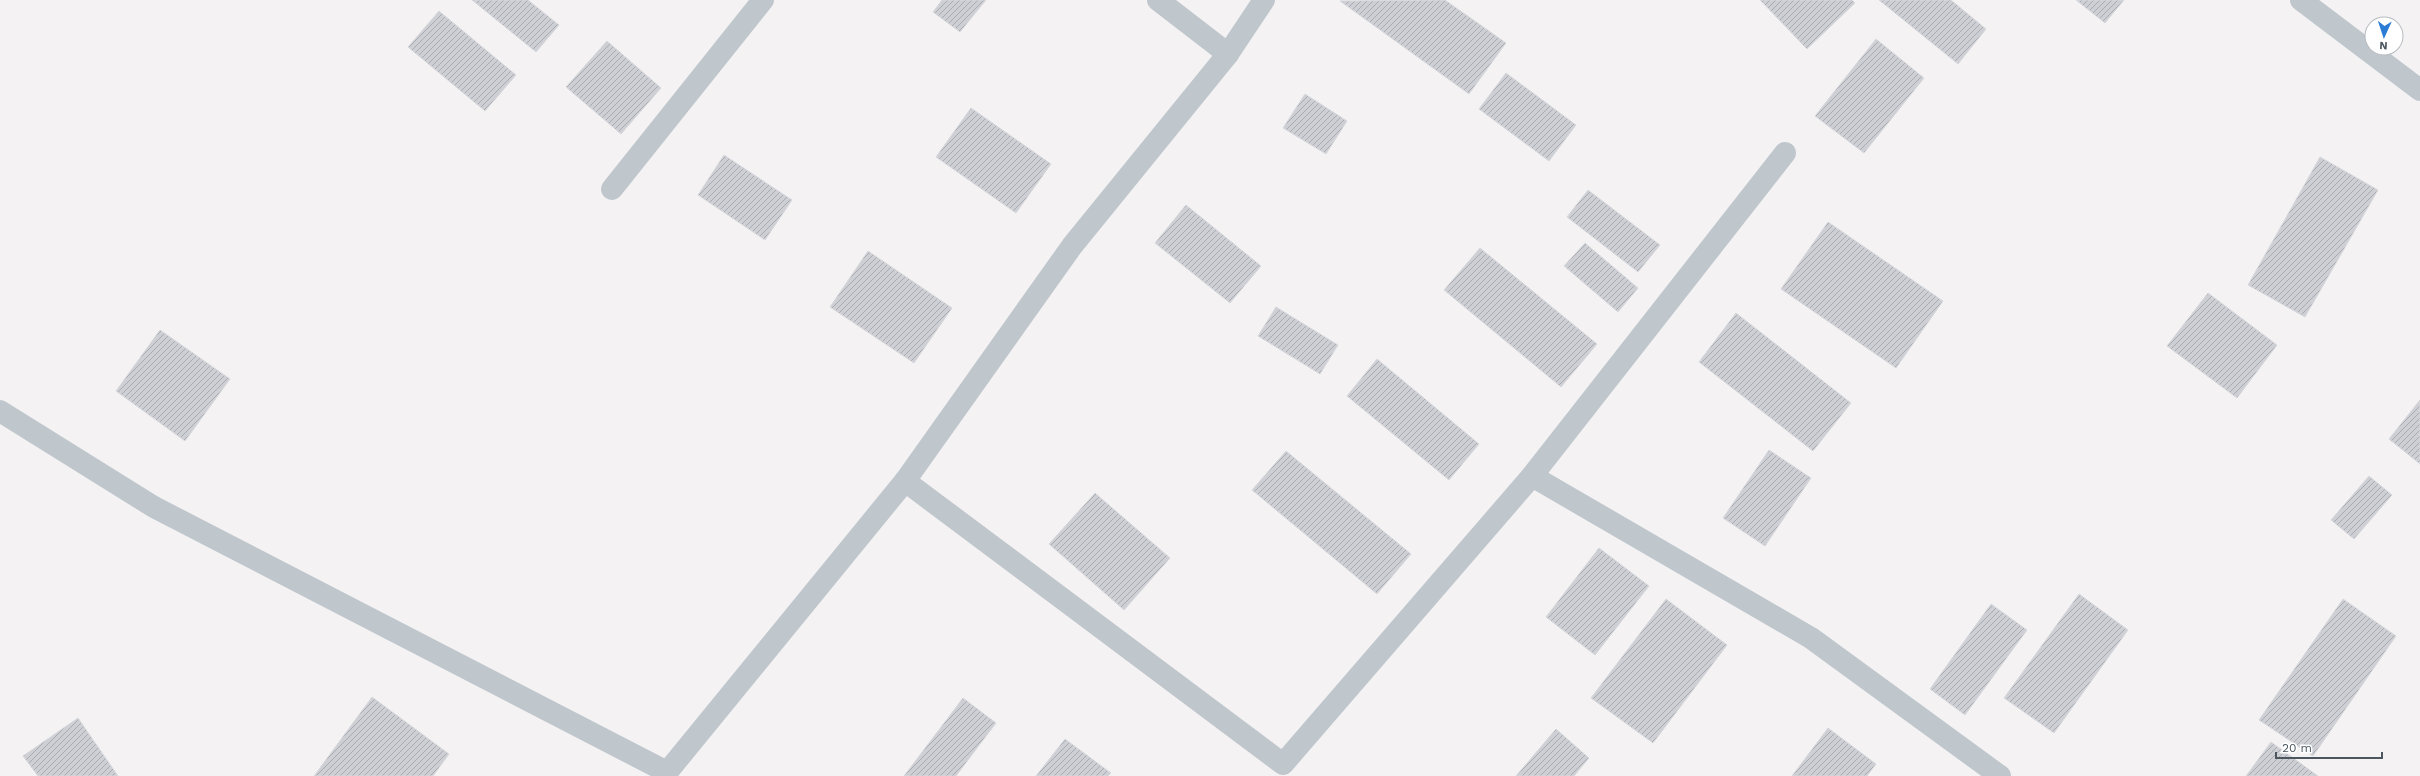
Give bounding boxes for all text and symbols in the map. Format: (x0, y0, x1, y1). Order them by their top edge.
north arrow (2364, 16, 2404, 56)
text: N (2379, 39, 2388, 52)
scale bar (2276, 734, 2382, 760)
text: 20 m (2282, 741, 2312, 755)

